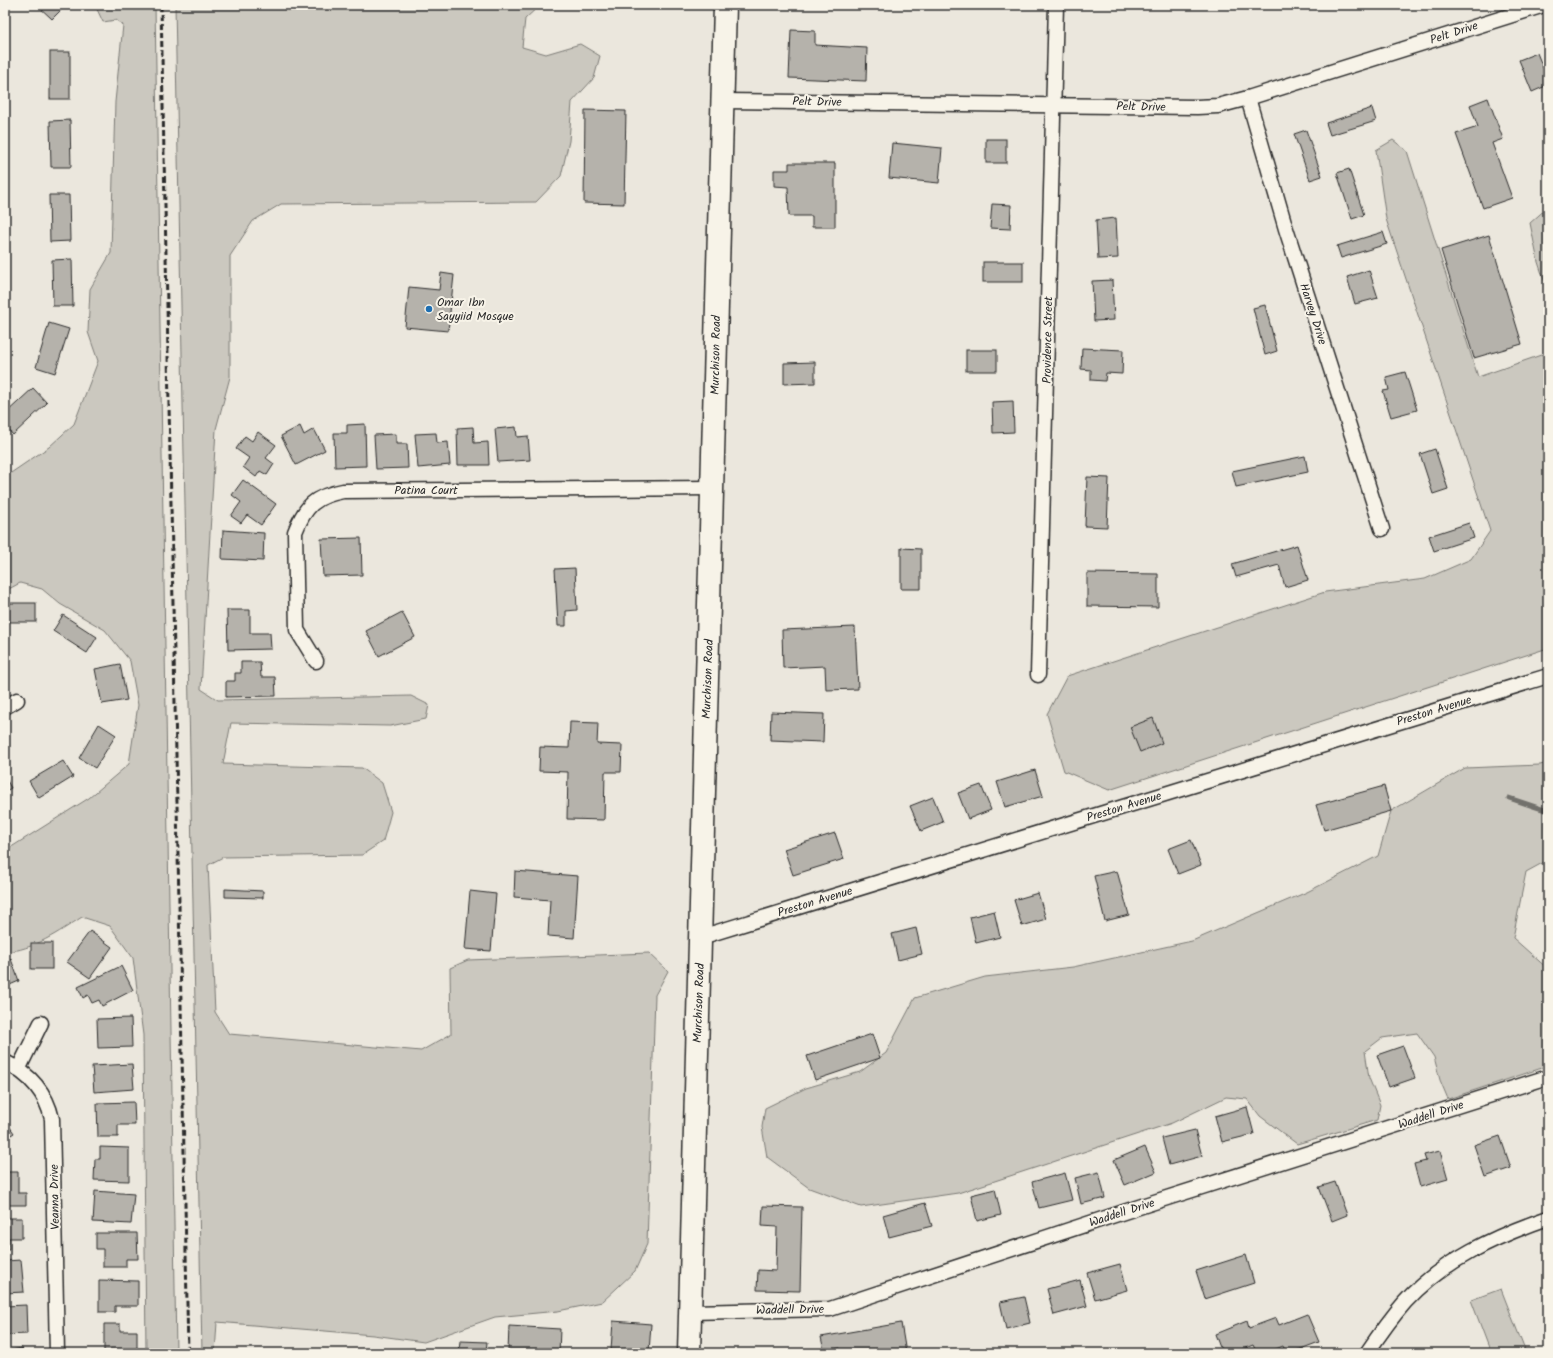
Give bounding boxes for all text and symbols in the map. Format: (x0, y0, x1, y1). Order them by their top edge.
street label: Pelt Drive (1428, 16, 1481, 50)
street label: Pelt Drive (792, 92, 842, 112)
street label: Pelt Drive (1116, 97, 1166, 117)
street label: Harvey Drive (1294, 281, 1332, 348)
place label: Omar Ibn Sayyiid Mosque (437, 293, 514, 326)
street label: Providence Street (1038, 296, 1058, 384)
marker: Omar Ibn Sayyiid Mosque (424, 304, 434, 314)
street label: Murchison Road (706, 314, 726, 395)
street label: Patina Court (394, 481, 458, 500)
street label: Murchison Road (697, 638, 719, 719)
street label: Preston Avenue (1394, 690, 1474, 731)
street label: Preston Avenue (1084, 786, 1164, 827)
street label: Preston Avenue (775, 881, 855, 922)
street label: Murchison Road (688, 962, 710, 1043)
street label: Waddell Drive (1396, 1095, 1467, 1135)
street label: Veanna Drive (45, 1163, 65, 1230)
street label: Waddell Drive (1087, 1193, 1158, 1233)
street label: Waddell Drive (756, 1300, 825, 1320)

